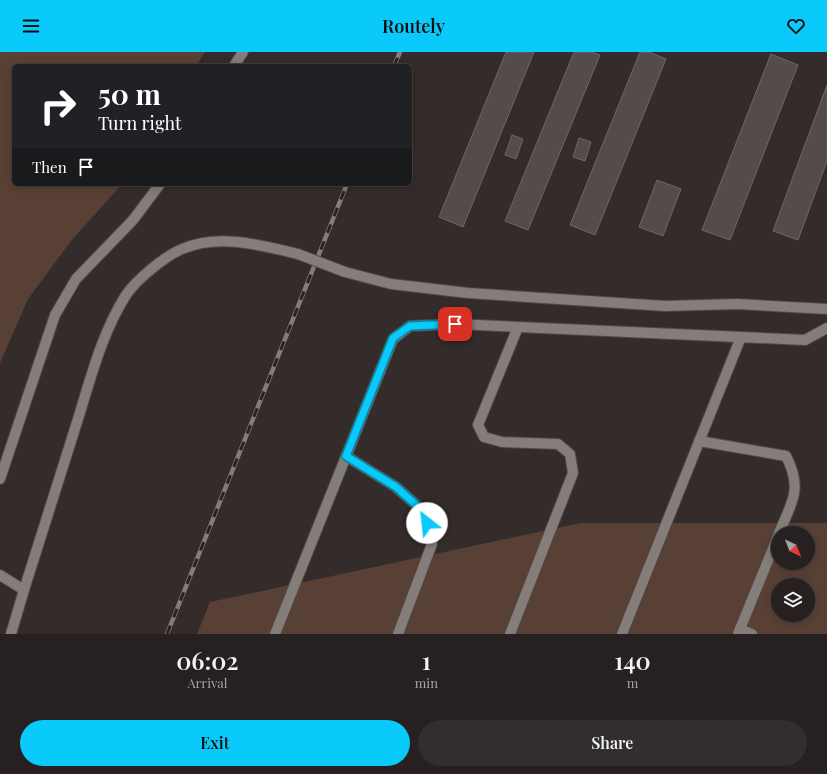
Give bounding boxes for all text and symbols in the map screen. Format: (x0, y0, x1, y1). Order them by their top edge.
text: Routely (382, 14, 445, 38)
icon: menu (20, 15, 42, 37)
icon: heart (785, 15, 807, 37)
text: 50 m (98, 75, 161, 112)
icon: right (32, 80, 84, 132)
text: Turn right (98, 111, 181, 135)
icon: arrive (75, 156, 97, 178)
text: Then (32, 157, 67, 177)
pin (438, 307, 472, 341)
icon: arrive (444, 313, 466, 335)
position arrow (406, 502, 448, 544)
north arrow (771, 526, 815, 570)
map controls (771, 526, 815, 622)
button: layers (771, 578, 815, 622)
text: 06:02 (176, 644, 239, 676)
text: 1 (422, 644, 431, 676)
text: 140 (614, 644, 651, 676)
text: Arrival (187, 674, 227, 691)
text: min (415, 674, 438, 691)
text: m (627, 674, 638, 691)
button: Exit (20, 720, 410, 766)
button: Share (418, 720, 807, 766)

